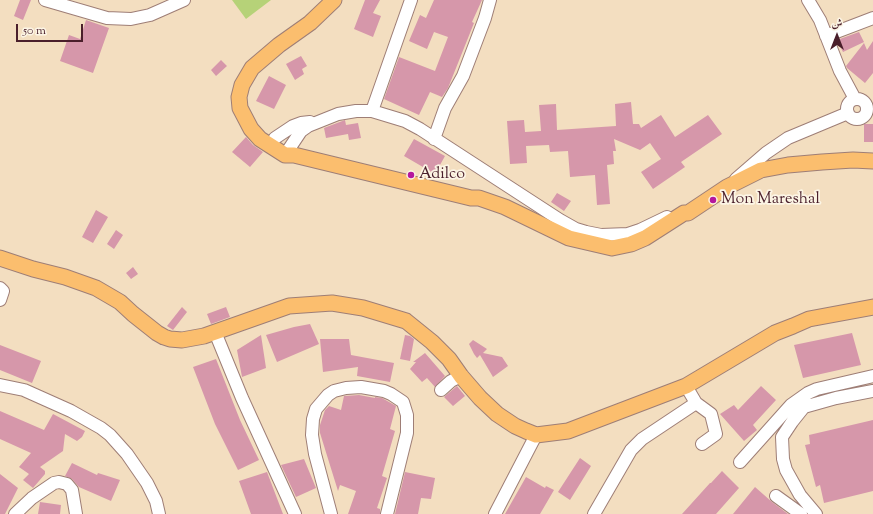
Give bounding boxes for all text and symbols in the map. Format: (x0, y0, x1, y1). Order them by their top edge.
scale bar (18, 16, 85, 42)
north arrow (817, 16, 857, 56)
text: ش (832, 16, 842, 32)
text: 50 m (23, 22, 46, 40)
place label: Adilco (419, 165, 465, 185)
marker: Adilco (406, 170, 416, 180)
place label: Mon Mareshal (721, 190, 820, 210)
marker: Mon Mareshal (708, 195, 718, 205)

